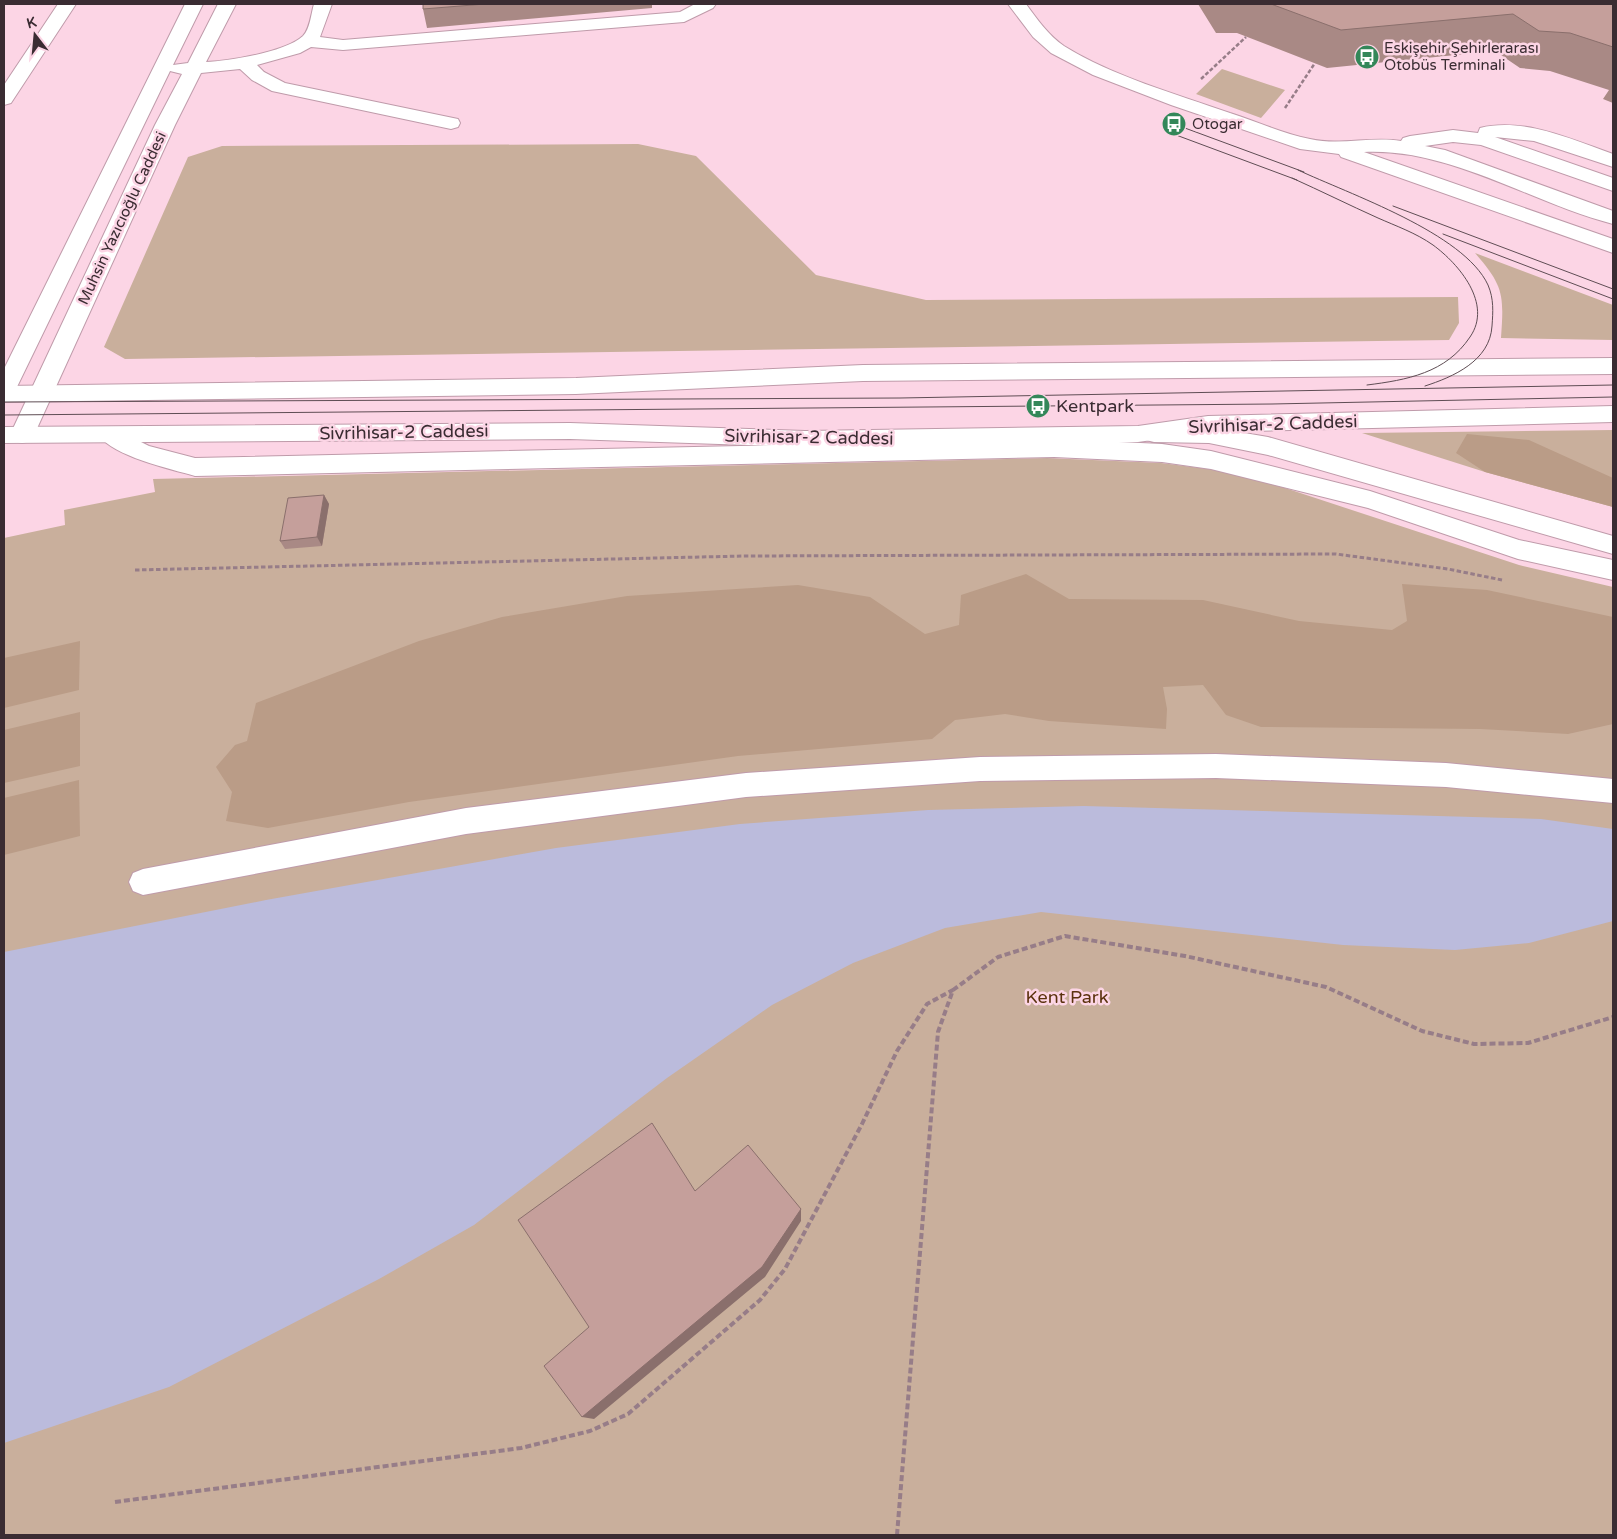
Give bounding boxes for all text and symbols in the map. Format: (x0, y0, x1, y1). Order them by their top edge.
north arrow (10, 10, 60, 60)
text: K (25, 13, 39, 32)
place label: Eskişehir Şehirlerarası Otobüs Terminali (1384, 39, 1539, 74)
bus stop icon: Eskişehir Şehirlerarası Otobüs Terminali (1354, 44, 1380, 70)
bus stop icon: Otogar (1161, 111, 1187, 137)
place label: Otogar (1192, 115, 1243, 133)
street label: Muhsin Yazıcıoğlu Caddesi (74, 129, 170, 307)
bus stop icon: Kentpark (1025, 393, 1051, 419)
place label: Kentpark (1056, 395, 1134, 417)
street label: Sivrihisar-2 Caddesi (1188, 410, 1358, 438)
street label: Sivrihisar-2 Caddesi (319, 420, 489, 444)
street label: Sivrihisar-2 Caddesi (724, 425, 894, 449)
park label: Kent Park (1026, 986, 1109, 1008)

